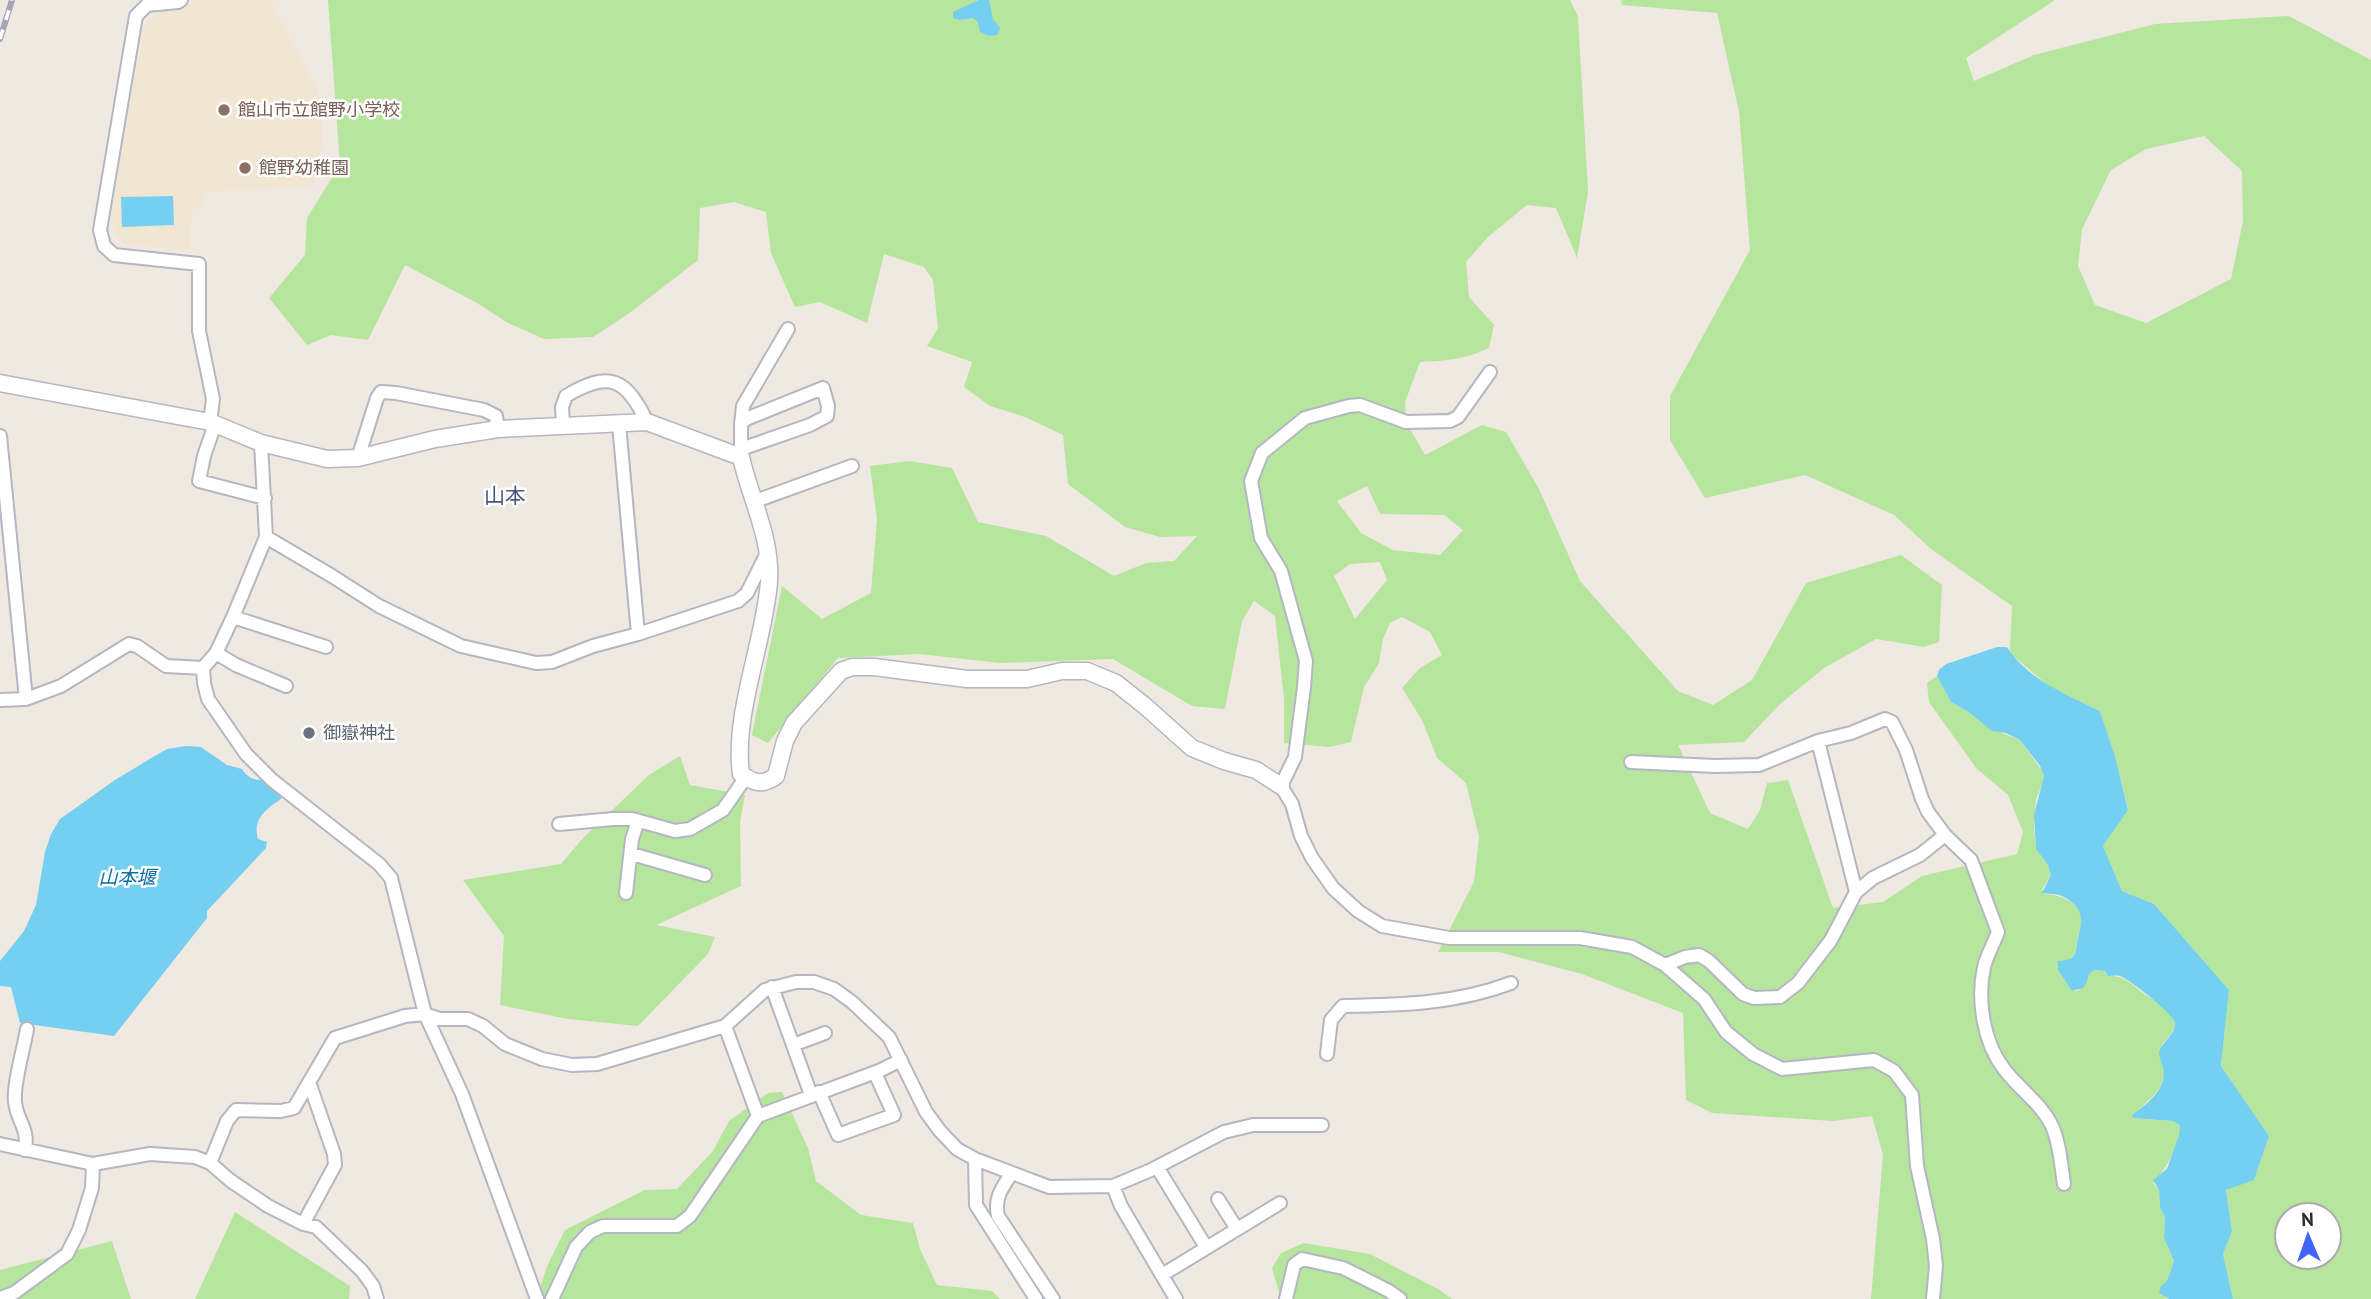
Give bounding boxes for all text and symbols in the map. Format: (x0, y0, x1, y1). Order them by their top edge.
place label: 館山市立館野小学校 (238, 98, 400, 121)
marker: 館山市立館野小学校 (216, 102, 232, 118)
place label: 館野幼稚園 (259, 156, 349, 179)
marker: 館野幼稚園 (237, 160, 253, 176)
district label: 山本 (484, 482, 526, 509)
place label: 御嶽神社 (323, 721, 395, 744)
marker: 御嶽神社 (301, 725, 317, 741)
water label: 山本堰 (98, 865, 158, 889)
north arrow (2273, 1201, 2343, 1271)
text: N (2301, 1207, 2314, 1231)

